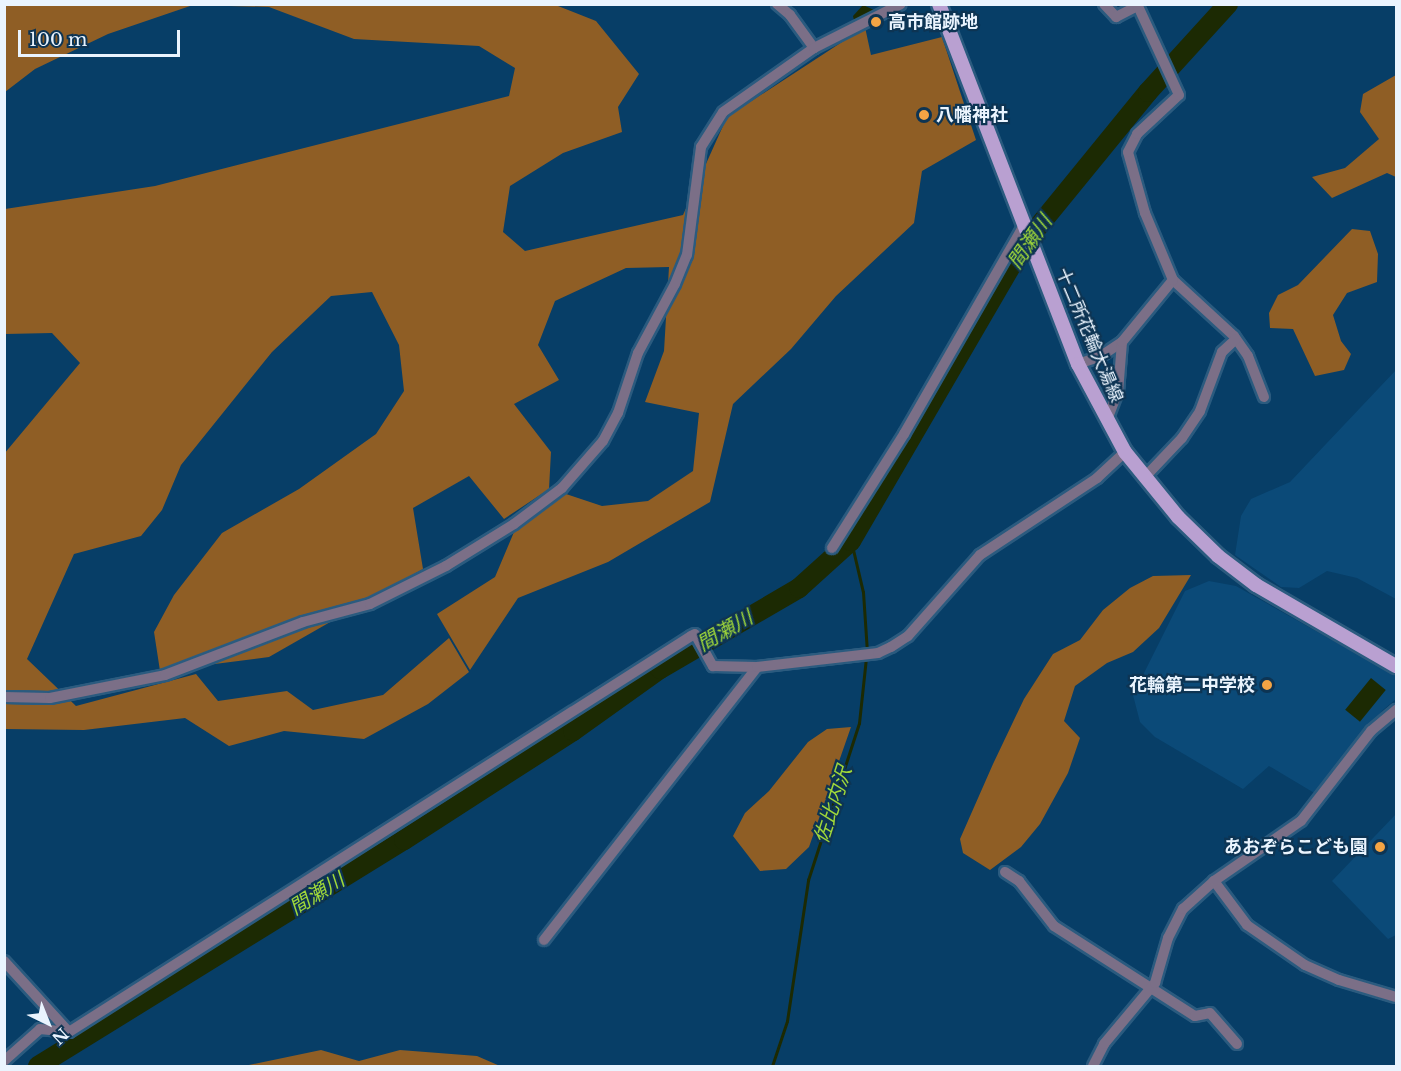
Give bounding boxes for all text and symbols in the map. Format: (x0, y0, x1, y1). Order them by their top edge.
place label: 高市館跡地 (888, 11, 978, 33)
marker: 高市館跡地 (869, 15, 883, 29)
scale bar (21, 18, 183, 56)
text: 100 m (29, 29, 87, 51)
place label: 八幡神社 (936, 104, 1008, 126)
marker: 八幡神社 (917, 108, 931, 122)
water label: 間瀬川 (1003, 211, 1057, 273)
street label: 十二所花輪大湯線 (1051, 265, 1127, 405)
water label: 間瀬川 (693, 606, 757, 656)
place label: 花輪第二中学校 (1129, 674, 1255, 696)
marker: 花輪第二中学校 (1260, 678, 1274, 692)
water label: 佐比内沢 (809, 763, 857, 847)
place label: あおぞらこども園 (1224, 836, 1368, 858)
marker: あおぞらこども園 (1373, 840, 1387, 854)
water label: 間瀬川 (285, 868, 349, 920)
north arrow (18, 993, 78, 1053)
text: N (48, 1024, 73, 1049)

